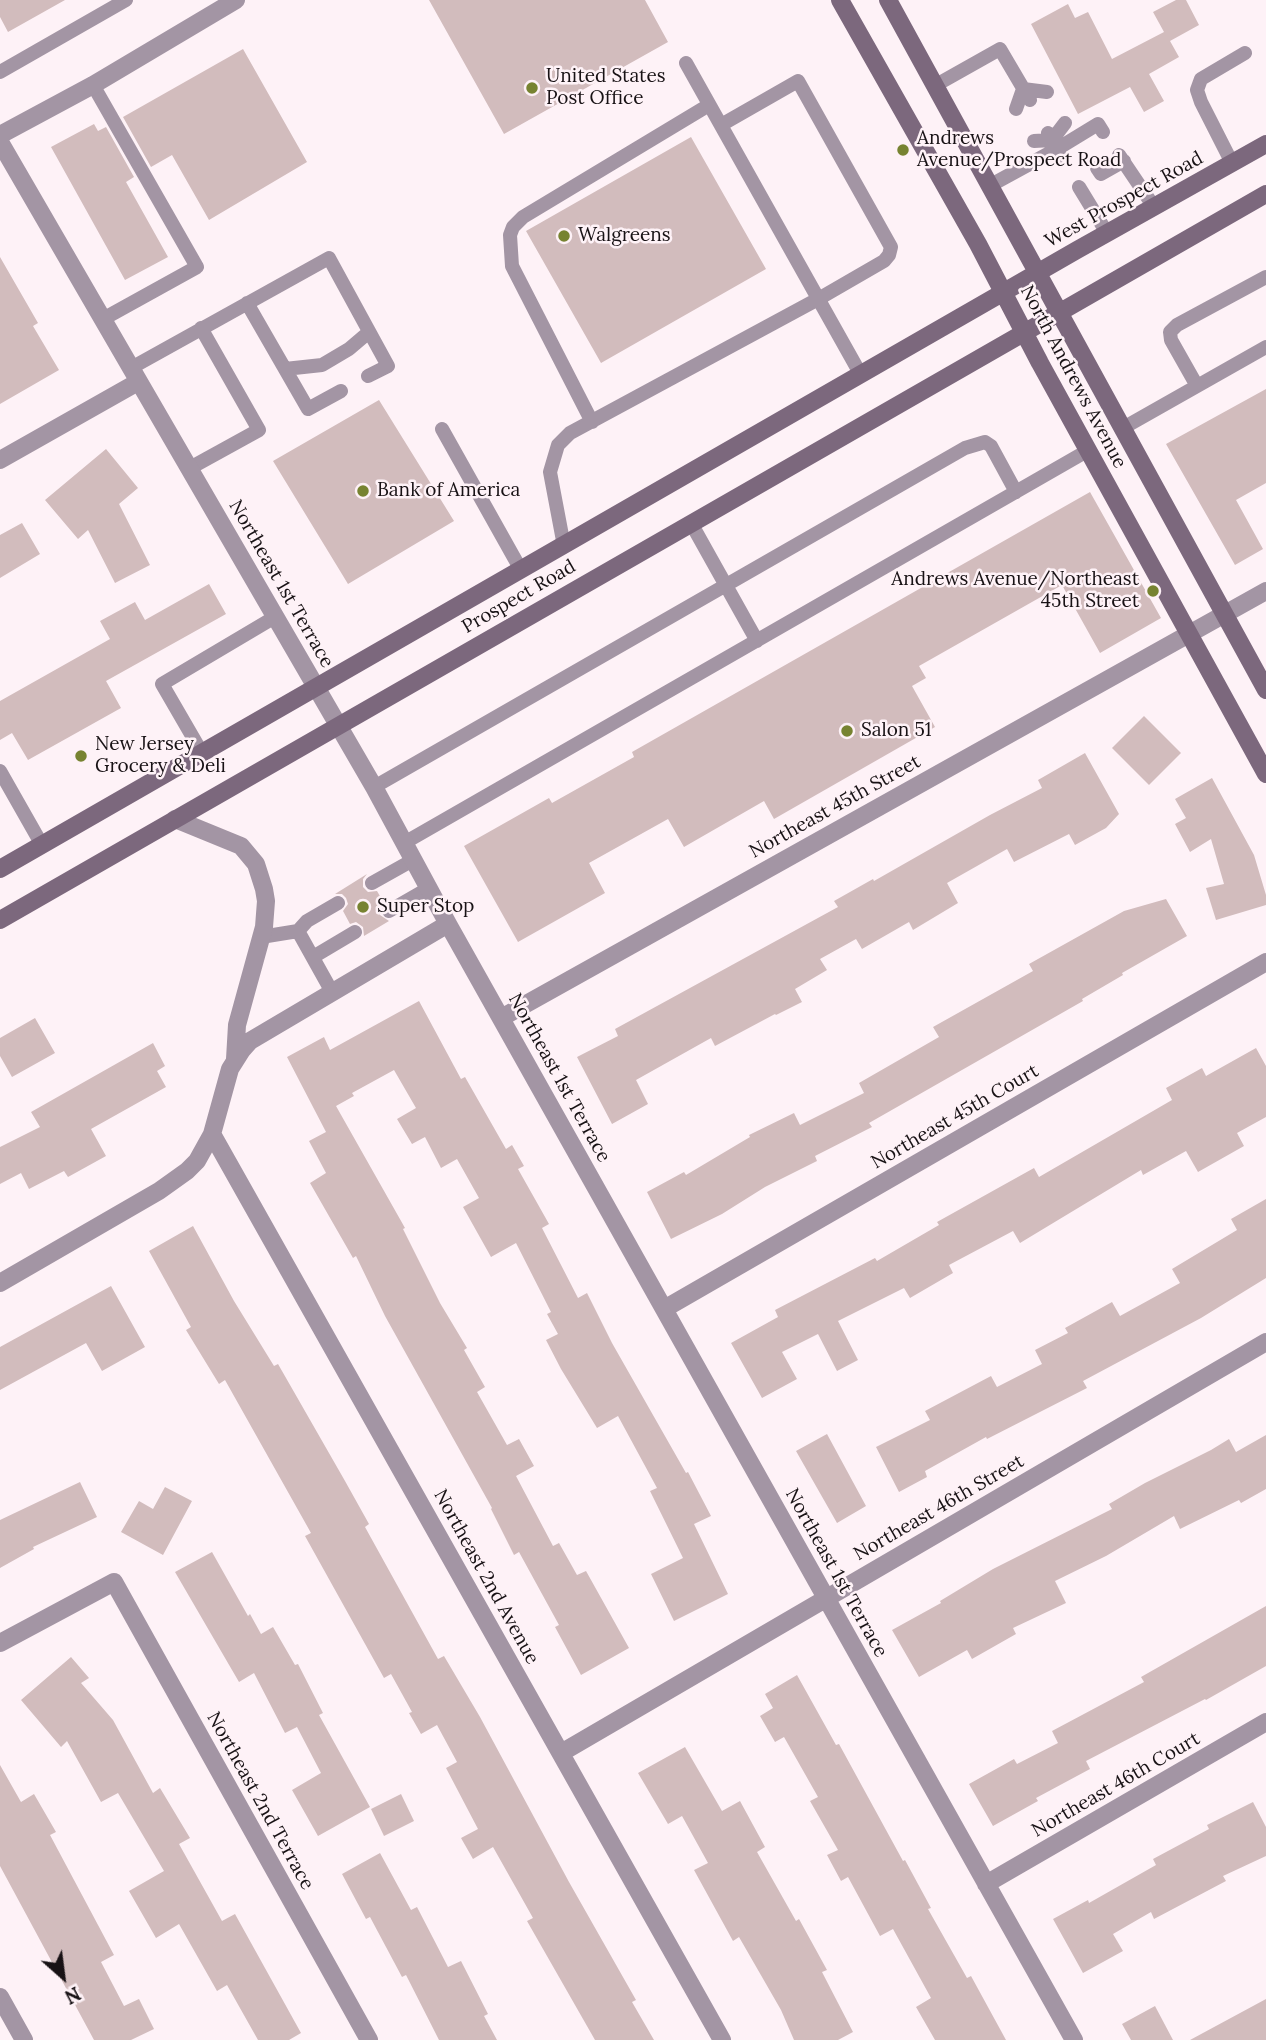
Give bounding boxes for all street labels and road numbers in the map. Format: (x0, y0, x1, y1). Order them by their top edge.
street label: West Prospect Road (1041, 147, 1207, 253)
street label: North Andrews Avenue (1015, 282, 1131, 472)
street label: Northeast 1st Terrace (224, 496, 338, 672)
street label: Prospect Road (458, 555, 580, 639)
street label: Northeast 45th Street (746, 750, 924, 864)
street label: Northeast 1st Terrace (503, 990, 615, 1166)
street label: Northeast 45th Court (867, 1060, 1043, 1174)
street label: Northeast 46th Street (850, 1450, 1028, 1566)
street label: Northeast 1st Terrace (780, 1485, 892, 1661)
street label: Northeast 2nd Avenue (428, 1486, 544, 1668)
street label: Northeast 2nd Terrace (202, 1708, 318, 1894)
street label: Northeast 46th Court (1028, 1728, 1204, 1842)

